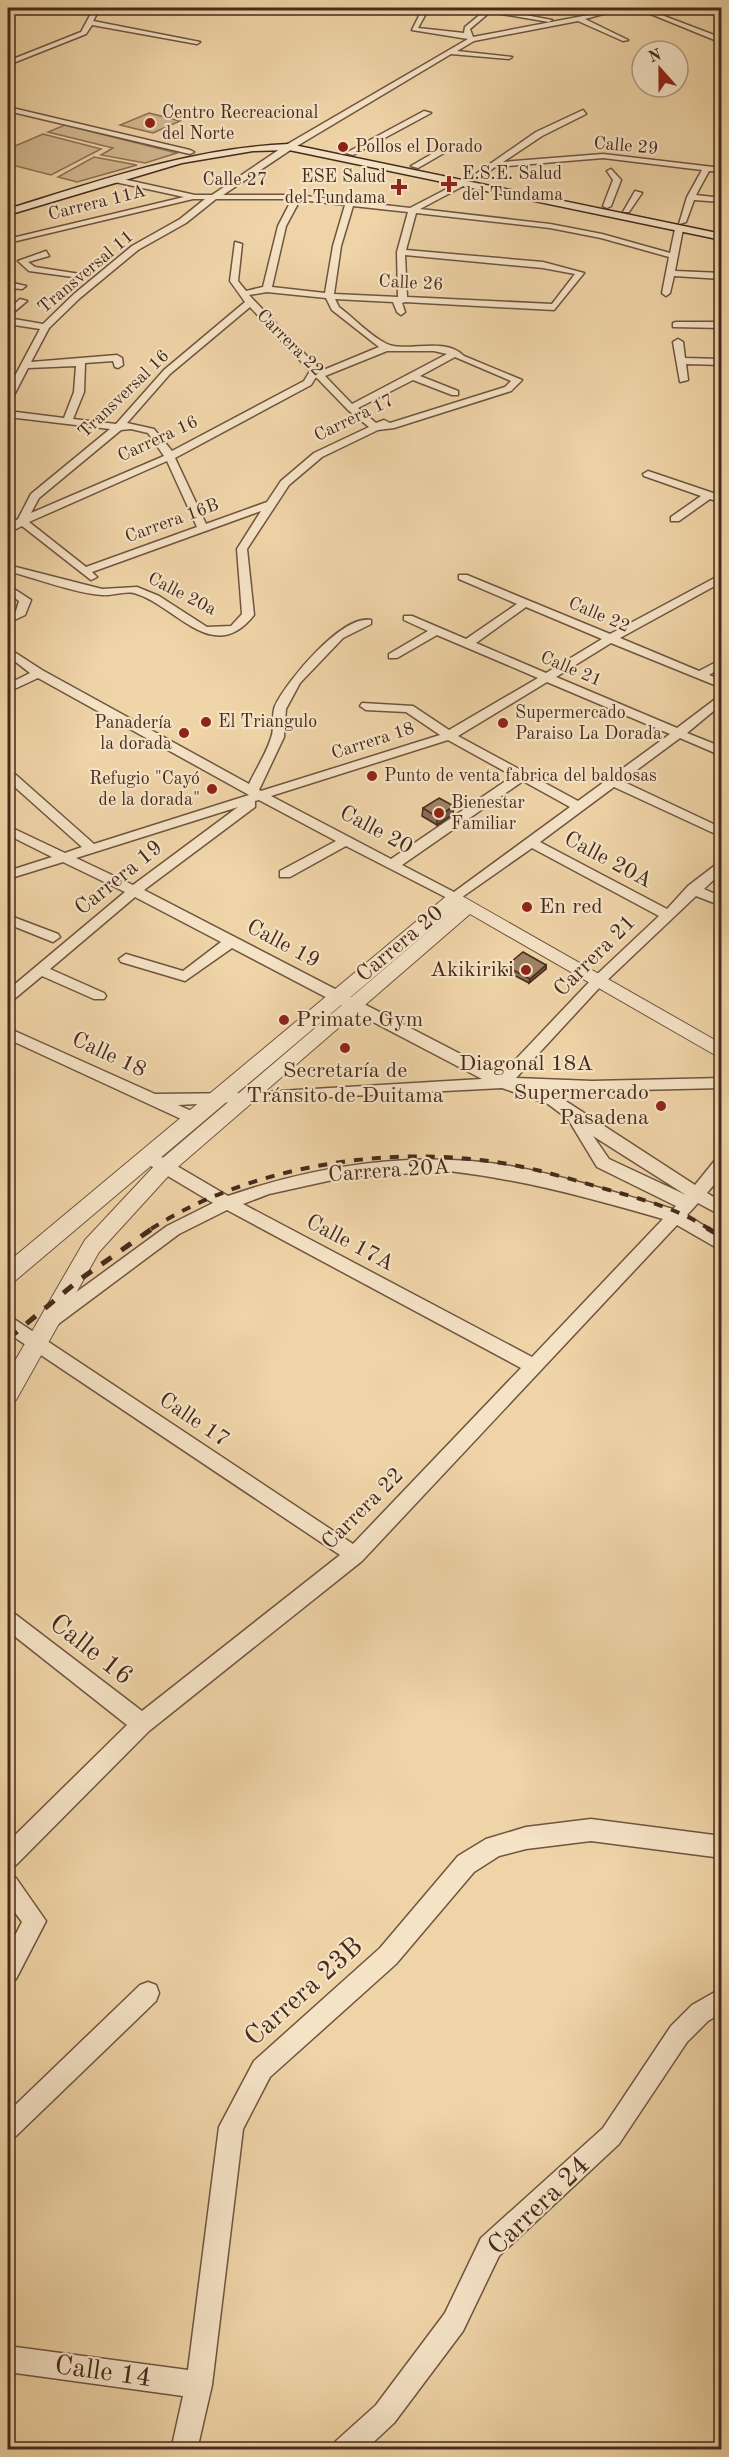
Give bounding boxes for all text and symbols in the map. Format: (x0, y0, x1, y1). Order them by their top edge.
north arrow (630, 39, 690, 99)
text: N (647, 47, 665, 67)
place label: Centro Recreacional del Norte (162, 104, 319, 143)
marker: Centro Recreacional del Norte (143, 116, 157, 130)
street label: Calle 29 (593, 134, 659, 158)
place label: Pollos el Dorado (355, 138, 483, 156)
marker: Pollos el Dorado (336, 140, 350, 154)
place label: E.S.E. Salud del Tundama (462, 165, 563, 204)
place label: ESE Salud del Tundama (285, 168, 386, 207)
street label: Calle 27 (203, 171, 267, 189)
marker: E.S.E. Salud del Tundama (440, 175, 458, 193)
marker: ESE Salud del Tundama (390, 178, 408, 196)
street label: Carrera 11A (46, 182, 148, 224)
street label: Transversal 11 (35, 227, 137, 317)
street label: Calle 26 (378, 272, 444, 294)
street label: Carrera 22 (253, 306, 327, 380)
street label: Transversal 16 (75, 346, 173, 442)
street label: Carrera 17 (311, 391, 397, 445)
street label: Carrera 16 (115, 413, 201, 465)
street label: Carrera 16B (123, 496, 221, 546)
street label: Calle 20a (145, 569, 219, 619)
street label: Calle 22 (566, 594, 632, 636)
street label: Calle 21 (538, 648, 604, 690)
place label: Supermercado Paraiso La Dorada (515, 704, 662, 743)
place label: El Triangulo (218, 713, 317, 731)
place label: Panadería la dorada (94, 714, 172, 753)
marker: El Triangulo (199, 715, 213, 729)
marker: Supermercado Paraiso La Dorada (496, 716, 510, 730)
street label: Carrera 18 (329, 719, 417, 763)
marker: Panadería la dorada (177, 726, 191, 740)
place label: Punto de venta fabrica del baldosas (384, 767, 657, 785)
marker: Punto de venta fabrica del baldosas (365, 769, 379, 783)
place label: Refugio "Cayó de la dorada" (89, 770, 200, 809)
marker: Refugio "Cayó de la dorada" (205, 782, 219, 796)
place label: Bienestar Familiar (451, 794, 526, 833)
street label: Calle 20 (336, 802, 416, 858)
marker: Bienestar Familiar (432, 806, 446, 820)
street label: Calle 20A (560, 828, 656, 892)
street label: Carrera 19 (71, 836, 167, 920)
place label: En red (539, 896, 603, 918)
marker: En red (520, 900, 534, 914)
street label: Carrera 20 (353, 902, 447, 986)
street label: Carrera 21 (550, 911, 640, 1001)
street label: Calle 19 (243, 916, 323, 972)
place label: Akikiriki (430, 959, 514, 981)
marker: Akikiriki (519, 963, 533, 977)
place label: Primate Gym (296, 1009, 423, 1031)
marker: Primate Gym (277, 1013, 291, 1027)
street label: Calle 18 (68, 1028, 150, 1082)
marker: Secretaría de Tránsito de Duitama (338, 1041, 352, 1055)
street label: Diagonal 18A (459, 1053, 593, 1075)
place label: Secretaría de Tránsito de Duitama (246, 1060, 444, 1107)
place label: Supermercado Pasadena (514, 1082, 649, 1129)
marker: Supermercado Pasadena (654, 1099, 668, 1113)
street label: Carrera 20A (327, 1156, 451, 1186)
street label: Calle 17A (302, 1211, 398, 1275)
street label: Calle 17 (155, 1389, 233, 1451)
street label: Carrera 22 (318, 1464, 408, 1554)
street label: Calle 16 (44, 1609, 138, 1691)
street label: Carrera 23B (240, 1932, 368, 2052)
street label: Carrera 24 (483, 2151, 595, 2261)
street label: Calle 14 (53, 2352, 153, 2392)

